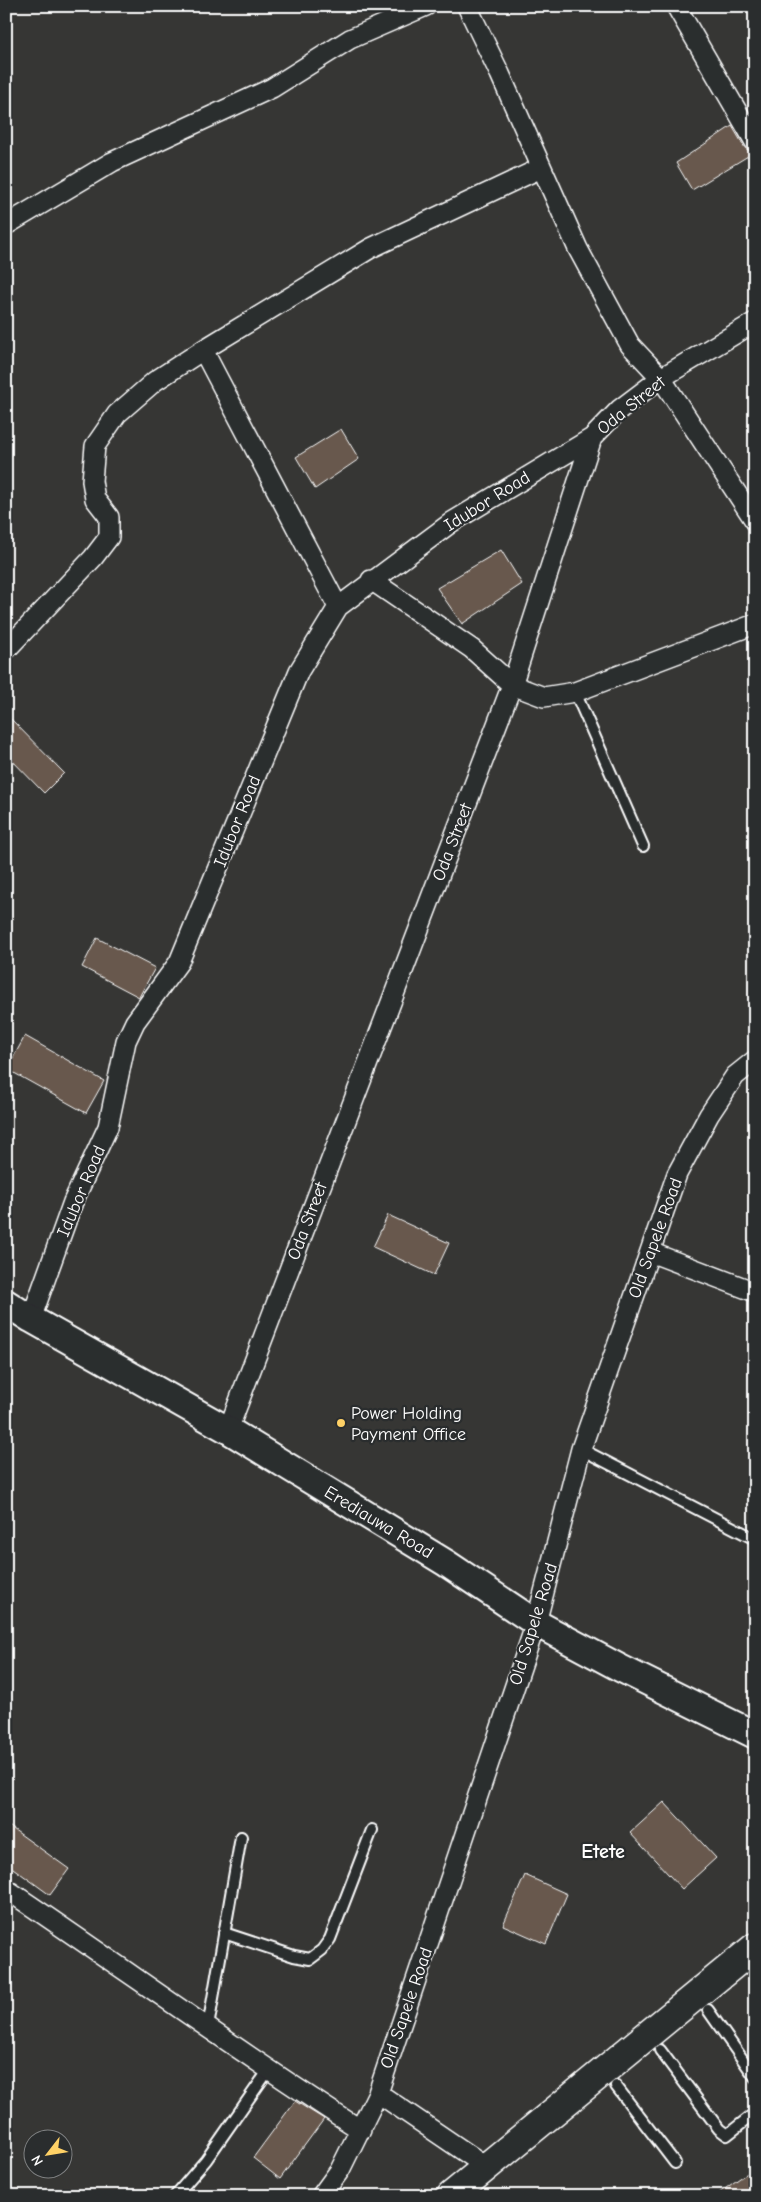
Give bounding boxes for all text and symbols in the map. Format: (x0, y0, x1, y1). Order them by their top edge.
street label: Oda Street (593, 371, 670, 439)
street label: Idubor Road (441, 467, 534, 536)
street label: Idubor Road (210, 772, 265, 870)
street label: Oda Street (428, 800, 477, 884)
street label: Idubor Road (53, 1142, 110, 1240)
street label: Old Sapele Road (624, 1175, 687, 1301)
street label: Oda Street (283, 1179, 332, 1263)
place label: Power Holding Payment Office (351, 1403, 466, 1445)
marker: Power Holding Payment Office (335, 1417, 347, 1429)
street label: Erediauwa Road (320, 1482, 437, 1563)
street label: Old Sapele Road (505, 1560, 562, 1688)
district label: Etete (581, 1840, 625, 1863)
street label: Old Sapele Road (376, 1945, 437, 2071)
north arrow (22, 2130, 72, 2180)
text: N (28, 2152, 47, 2169)

